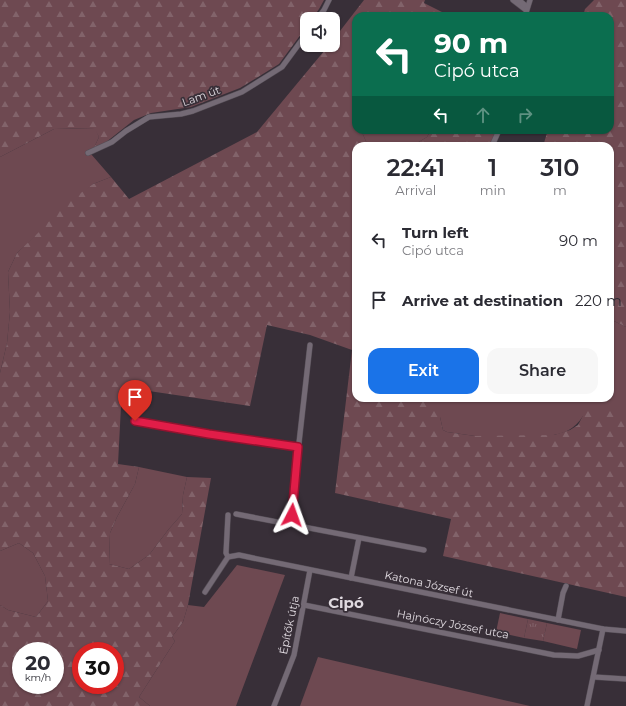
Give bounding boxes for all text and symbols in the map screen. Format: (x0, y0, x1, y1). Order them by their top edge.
map controls (300, 12, 340, 52)
button: sound (300, 12, 340, 52)
text: 90 m (434, 26, 508, 60)
icon: left (368, 28, 420, 80)
text: Cipó utca (434, 60, 520, 82)
street label: Lam út (180, 83, 222, 109)
icon: left (430, 104, 452, 126)
icon: ahead (472, 104, 494, 126)
icon: right (514, 104, 536, 126)
text: 22:41 (387, 153, 445, 182)
text: 1 (488, 153, 497, 182)
text: 310 (540, 153, 579, 182)
text: Arrival (395, 182, 436, 198)
text: min (480, 182, 506, 198)
text: m (553, 182, 567, 198)
text: Turn left (402, 223, 469, 242)
icon: left (368, 229, 390, 251)
text: 90 m (559, 231, 598, 250)
text: Cipó utca (402, 242, 464, 258)
icon: arrive (368, 289, 390, 311)
text: Arrive at destination (402, 291, 563, 310)
text: 220 m (575, 291, 622, 310)
button: Exit (368, 348, 479, 394)
button: Share (487, 348, 598, 394)
pin (118, 380, 152, 421)
icon: arrive (124, 386, 146, 408)
position arrow (271, 494, 313, 536)
street label: Katona József út (383, 568, 475, 600)
district label: Cipó (328, 593, 364, 612)
street label: Építők útja (276, 594, 302, 656)
street label: Hajnóczy József utca (396, 606, 510, 642)
speed limit sign: 30 (72, 642, 124, 694)
text: 20 (25, 651, 51, 675)
text: km/h (25, 671, 51, 684)

